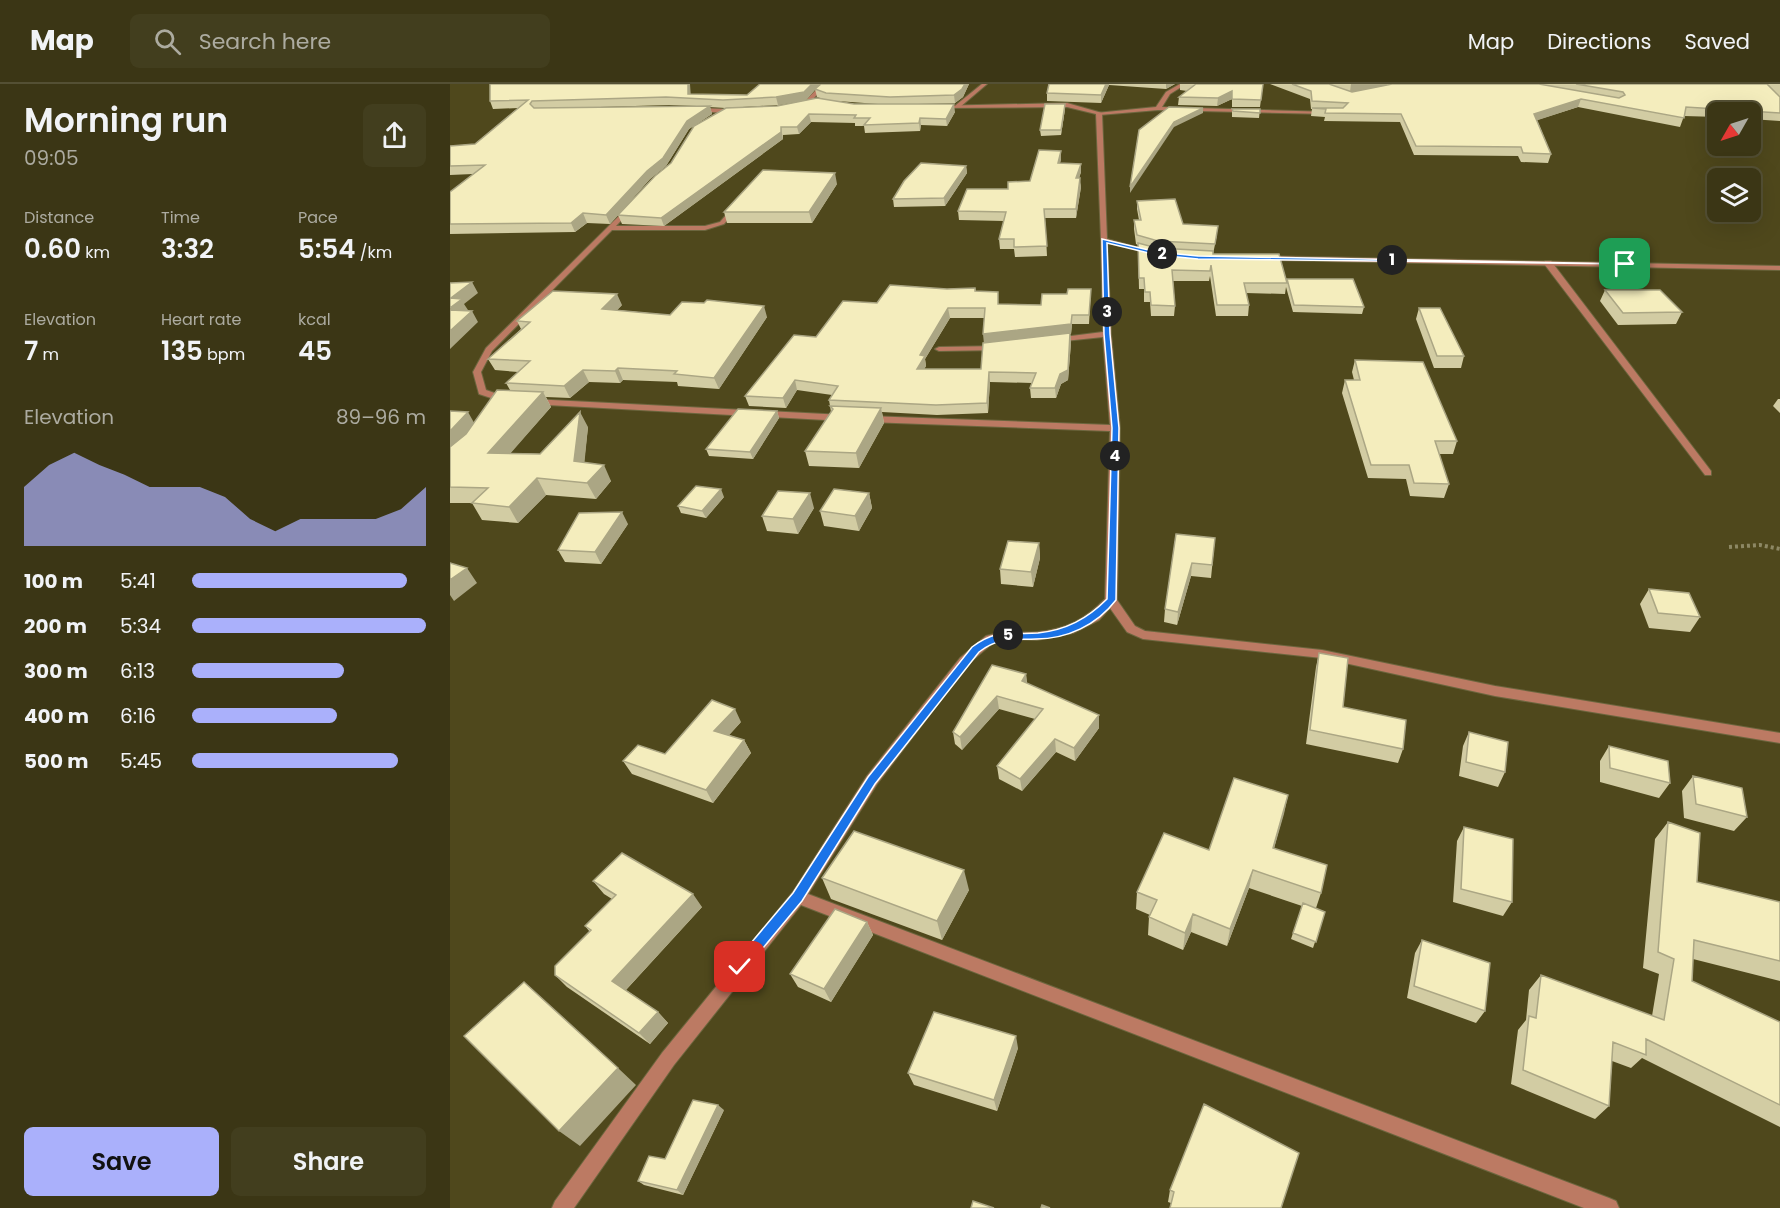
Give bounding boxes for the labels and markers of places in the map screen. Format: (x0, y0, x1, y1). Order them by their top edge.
pin (1599, 238, 1650, 289)
pin: 2 (1147, 239, 1177, 269)
pin: 1 (1377, 245, 1407, 275)
pin: 3 (1092, 297, 1122, 327)
pin: 4 (1100, 441, 1130, 471)
pin: 5 (993, 620, 1023, 650)
pin (714, 941, 765, 992)

